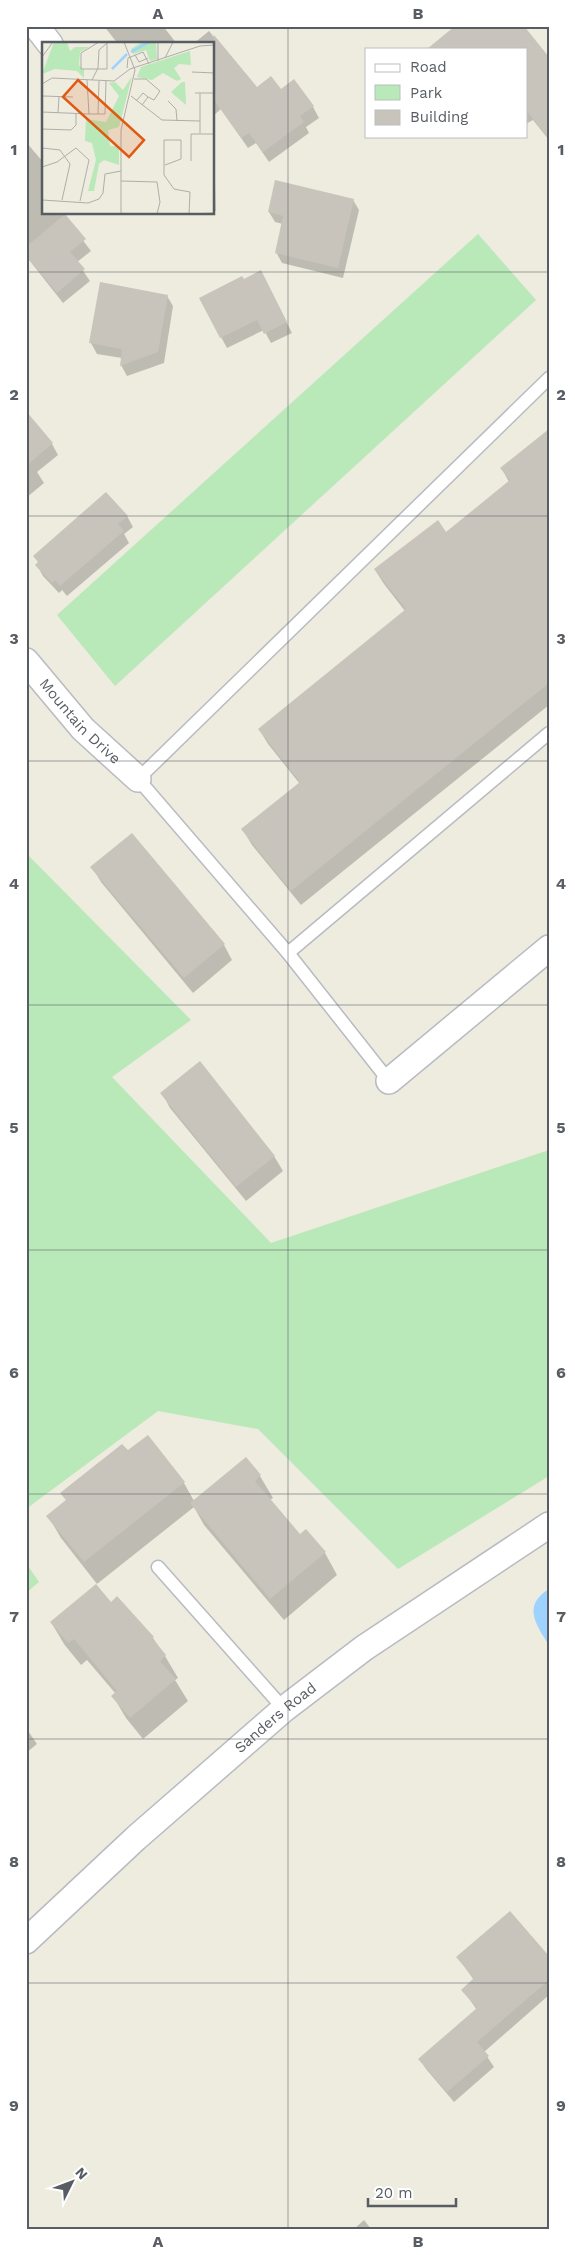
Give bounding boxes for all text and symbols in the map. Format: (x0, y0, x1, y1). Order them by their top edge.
text: A (153, 4, 164, 23)
text: B (413, 4, 424, 23)
inset map (42, 42, 215, 215)
legend (365, 48, 528, 138)
text: Road (410, 58, 447, 76)
text: Park (410, 84, 443, 102)
text: Building (410, 108, 468, 126)
text: 1 (11, 140, 17, 159)
text: 1 (558, 140, 564, 159)
text: 2 (9, 385, 19, 404)
text: 2 (556, 385, 566, 404)
text: 3 (9, 629, 19, 648)
text: 3 (556, 629, 566, 648)
street label: Mountain Drive (36, 675, 124, 768)
text: 4 (9, 874, 19, 893)
text: 4 (556, 874, 566, 893)
text: 5 (9, 1118, 19, 1137)
text: 5 (556, 1118, 566, 1137)
text: 6 (9, 1363, 19, 1382)
text: 6 (556, 1363, 566, 1382)
text: 7 (9, 1607, 19, 1626)
text: 7 (556, 1607, 566, 1626)
street label: Sanders Road (231, 1679, 320, 1757)
text: 8 (9, 1852, 19, 1871)
text: 8 (556, 1852, 566, 1871)
text: 9 (9, 2096, 19, 2115)
text: 9 (556, 2096, 566, 2115)
north arrow (48, 2158, 98, 2208)
text: N (72, 2164, 91, 2183)
scale bar (368, 2175, 455, 2207)
text: 20 m (375, 2184, 413, 2202)
text: A (153, 2232, 164, 2251)
text: B (413, 2232, 424, 2251)

